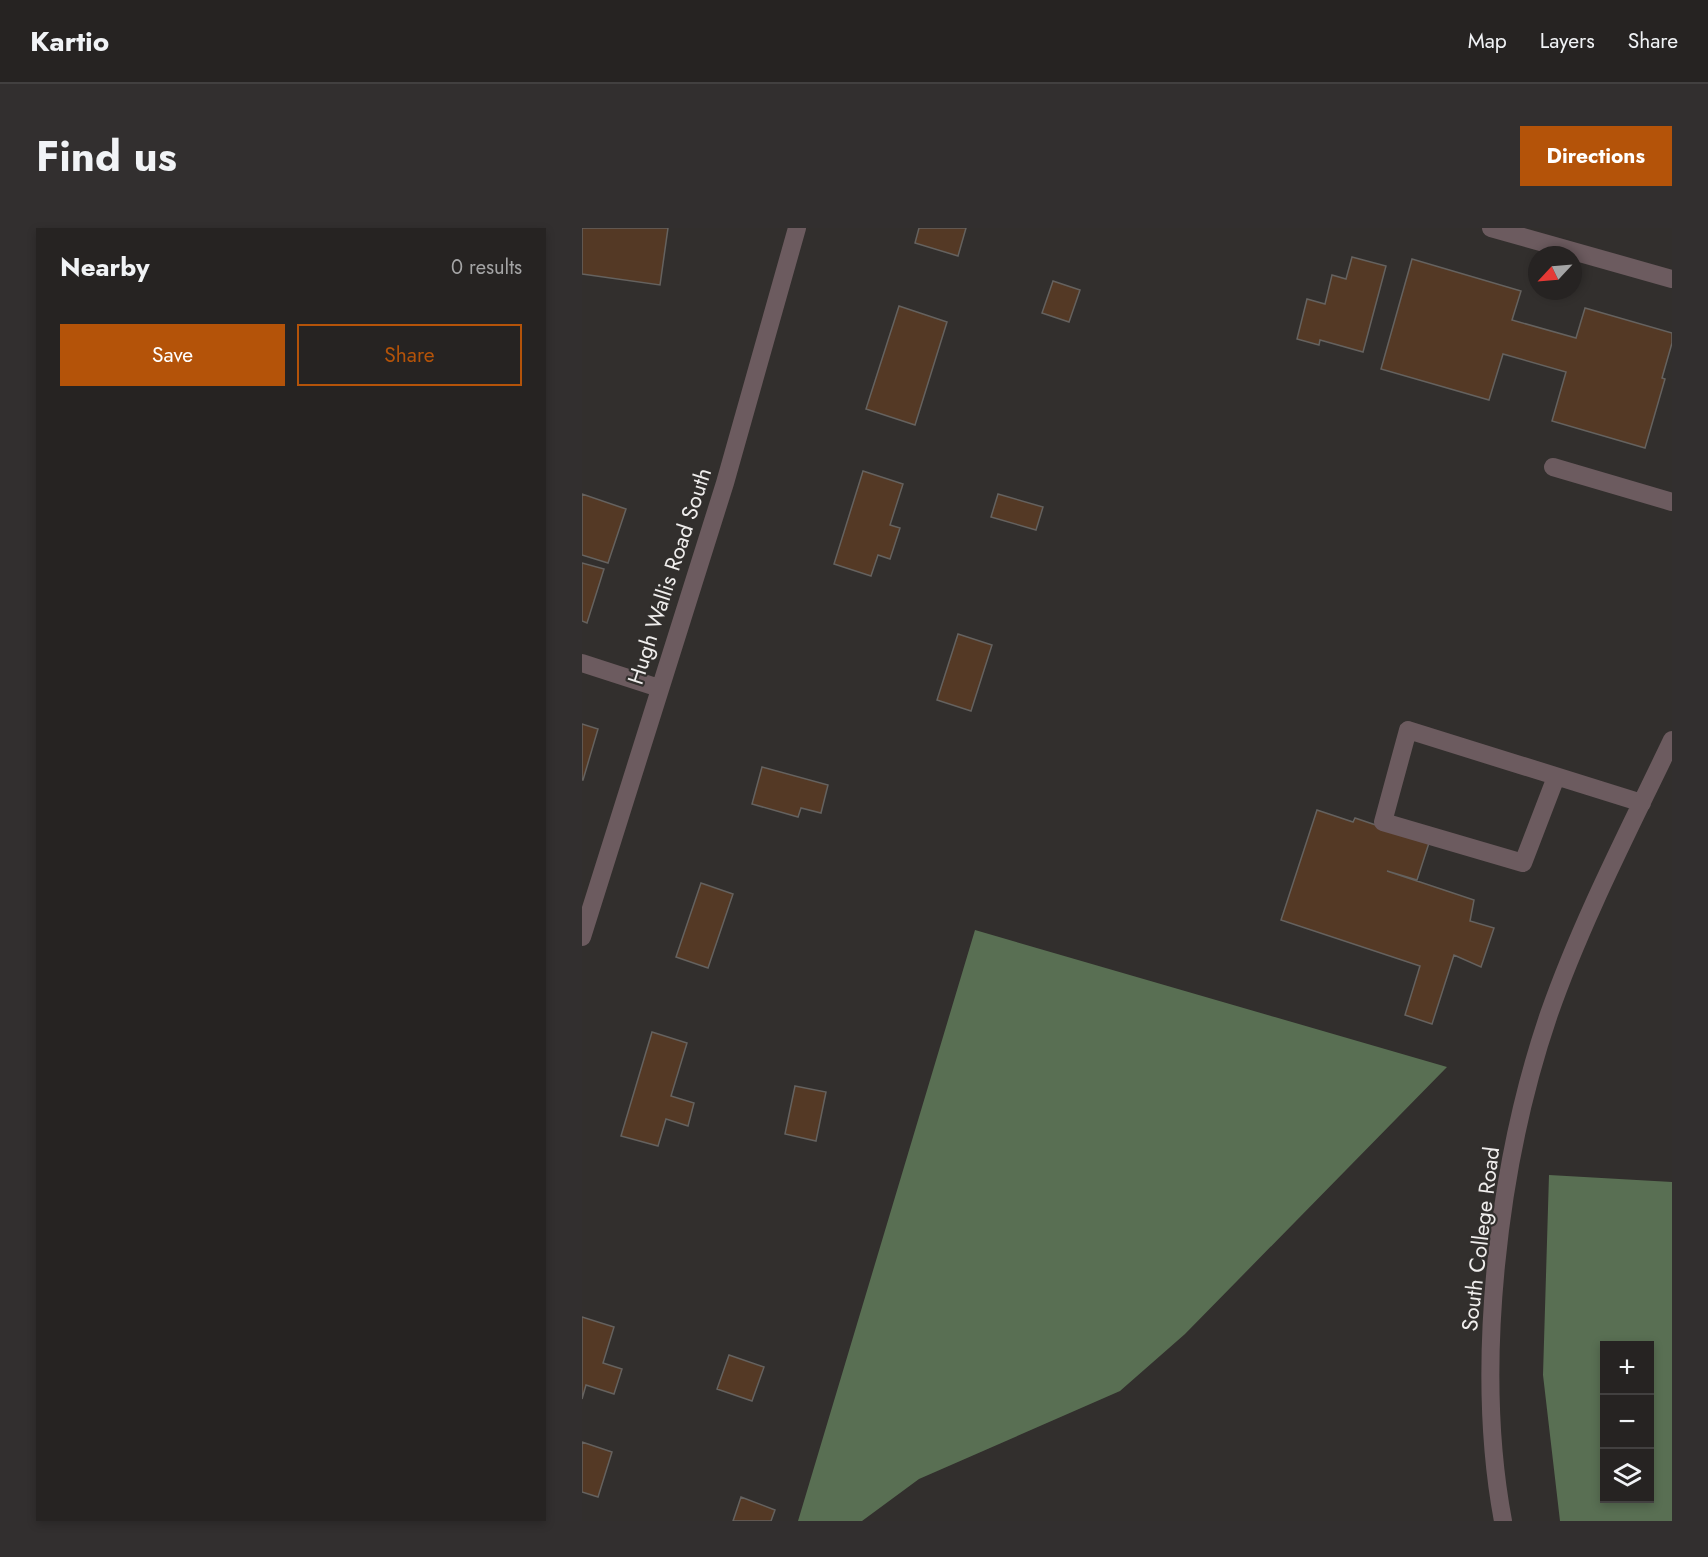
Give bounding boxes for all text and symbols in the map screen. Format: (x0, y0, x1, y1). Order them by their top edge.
text: Kartio (30, 21, 109, 62)
text: Map (1468, 26, 1507, 56)
text: Layers (1540, 26, 1595, 56)
text: Share (1628, 26, 1678, 56)
text: Find us (36, 126, 177, 187)
button: Directions (1520, 126, 1672, 186)
north arrow (1528, 246, 1582, 300)
text: Nearby (60, 248, 149, 286)
text: 0 results (451, 253, 522, 282)
button: Save (60, 324, 285, 386)
button: Share (297, 324, 522, 386)
street label: Hugh Wallis Road South (619, 464, 719, 688)
street label: South College Road (1453, 1145, 1507, 1333)
map controls (1600, 1341, 1654, 1503)
button: + (1600, 1341, 1654, 1395)
button: − (1600, 1395, 1654, 1449)
button: layers (1600, 1449, 1654, 1503)

